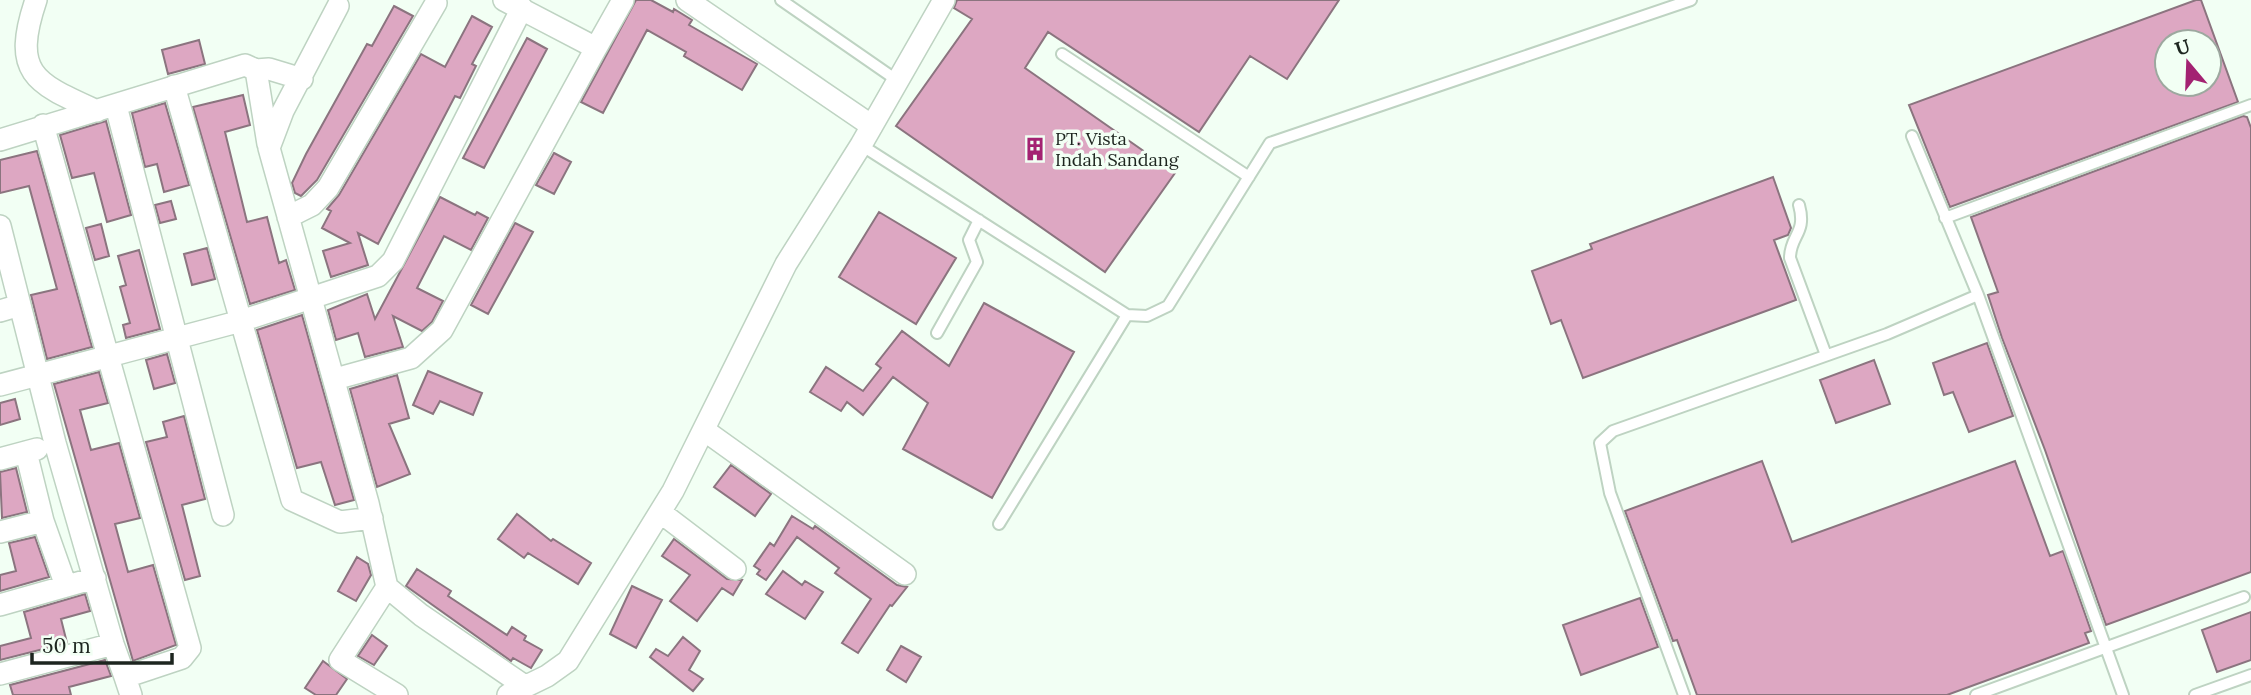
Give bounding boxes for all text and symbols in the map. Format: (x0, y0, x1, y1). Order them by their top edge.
north arrow (2153, 28, 2223, 98)
text: U (2172, 33, 2193, 61)
place label: PT. Vista Indah Sandang (1055, 127, 1180, 171)
building icon: PT. Vista Indah Sandang (1021, 135, 1049, 163)
scale bar (32, 622, 172, 666)
text: 50 m (42, 632, 91, 659)

